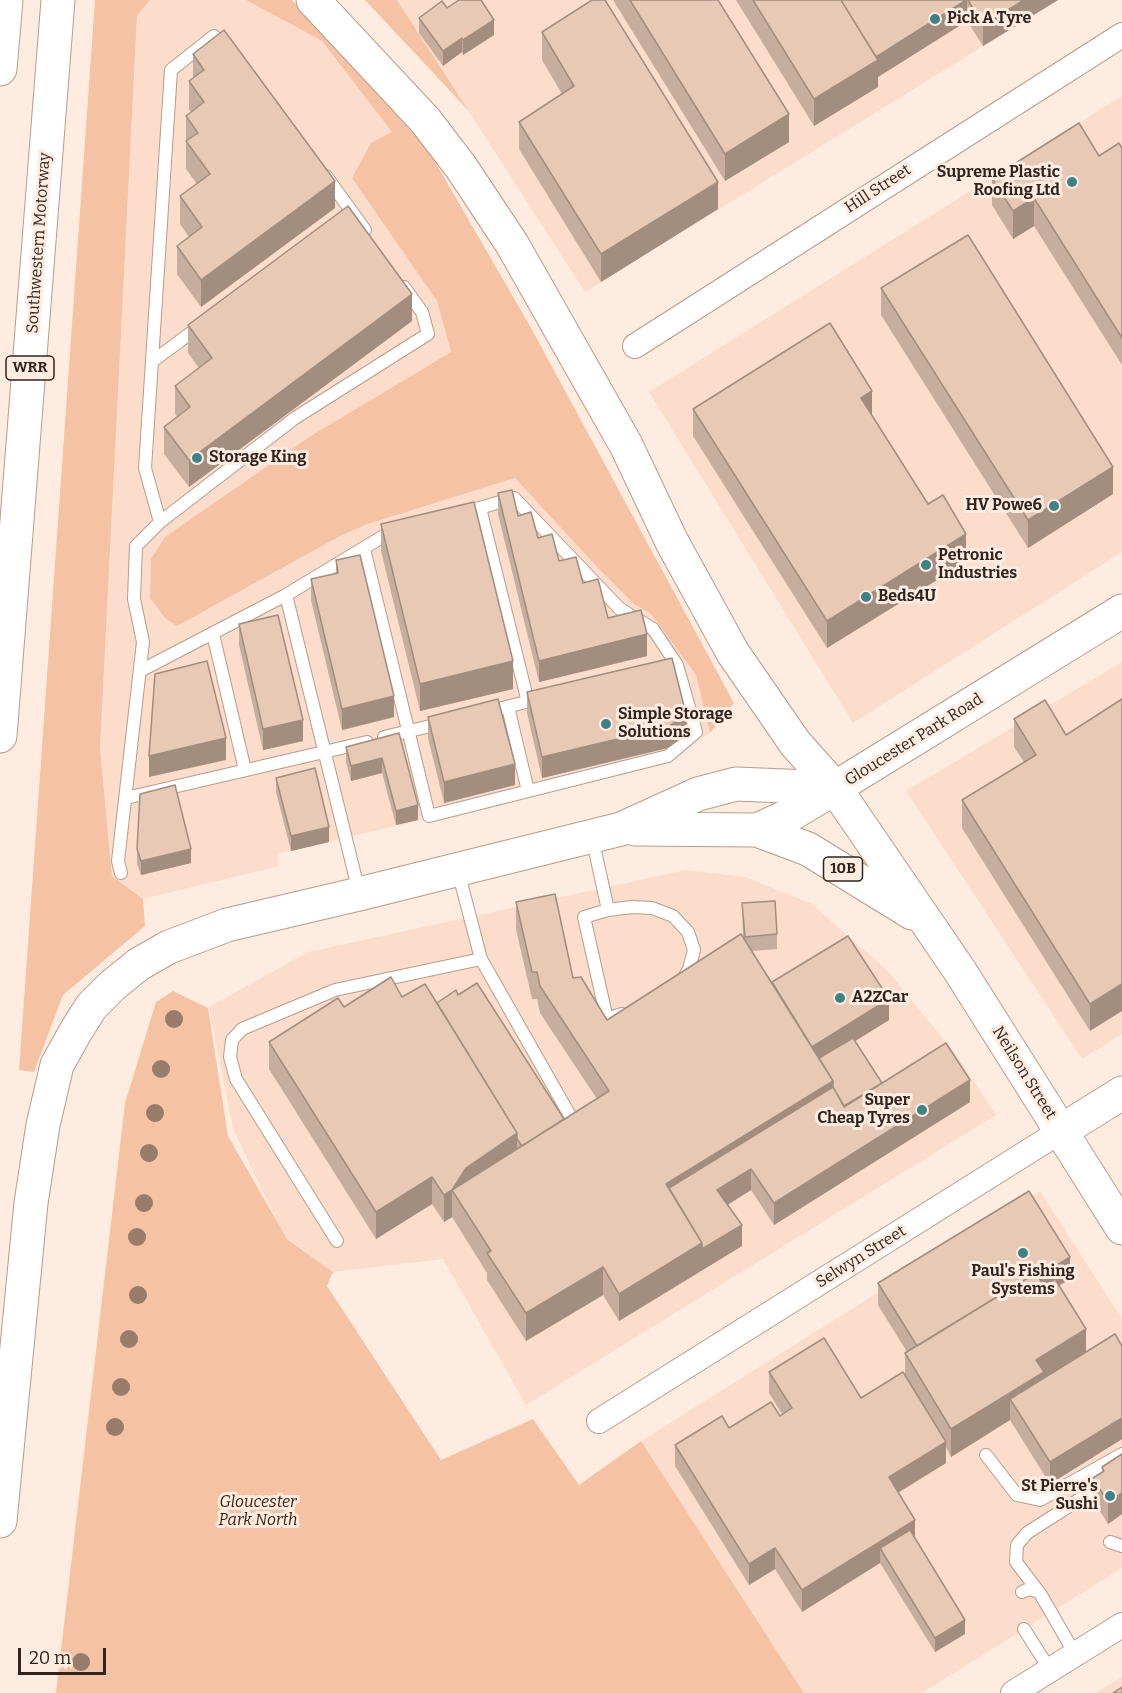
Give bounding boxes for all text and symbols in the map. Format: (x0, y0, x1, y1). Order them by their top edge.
place label: Pick A Tyre (947, 9, 1031, 29)
marker: Pick A Tyre (928, 12, 942, 26)
street label: Southwestern Motorway (23, 152, 55, 334)
street label: Hill Street (841, 160, 915, 218)
place label: Supreme Plastic Roofing Ltd (937, 163, 1060, 201)
marker: Supreme Plastic Roofing Ltd (1065, 175, 1079, 189)
road number: WRR (6, 356, 54, 380)
place label: Storage King (209, 448, 306, 468)
marker: Storage King (190, 451, 204, 465)
place label: HV Powe6 (965, 496, 1042, 516)
marker: HV Powe6 (1047, 499, 1061, 513)
place label: Petronic Industries (938, 546, 1017, 584)
marker: Petronic Industries (919, 558, 933, 572)
place label: Beds4U (878, 587, 936, 607)
marker: Beds4U (859, 590, 873, 604)
street label: Gloucester Park Road (842, 690, 986, 790)
place label: Simple Storage Solutions (618, 705, 732, 743)
marker: Simple Storage Solutions (599, 717, 613, 731)
road number: 10B (824, 857, 862, 881)
place label: A2ZCar (852, 988, 908, 1008)
marker: A2ZCar (833, 991, 847, 1005)
street label: Neilson Street (988, 1023, 1060, 1123)
place label: Super Cheap Tyres (817, 1091, 910, 1129)
marker: Super Cheap Tyres (915, 1103, 929, 1117)
street label: Selwyn Street (812, 1222, 910, 1292)
marker: Paul's Fishing Systems (1016, 1246, 1030, 1260)
place label: Paul's Fishing Systems (971, 1262, 1075, 1300)
place label: St Pierre's Sushi (1021, 1477, 1098, 1515)
marker: St Pierre's Sushi (1103, 1489, 1117, 1503)
park label: Gloucester Park North (219, 1493, 297, 1531)
scale bar (21, 1636, 110, 1674)
text: 20 m (29, 1647, 71, 1669)

